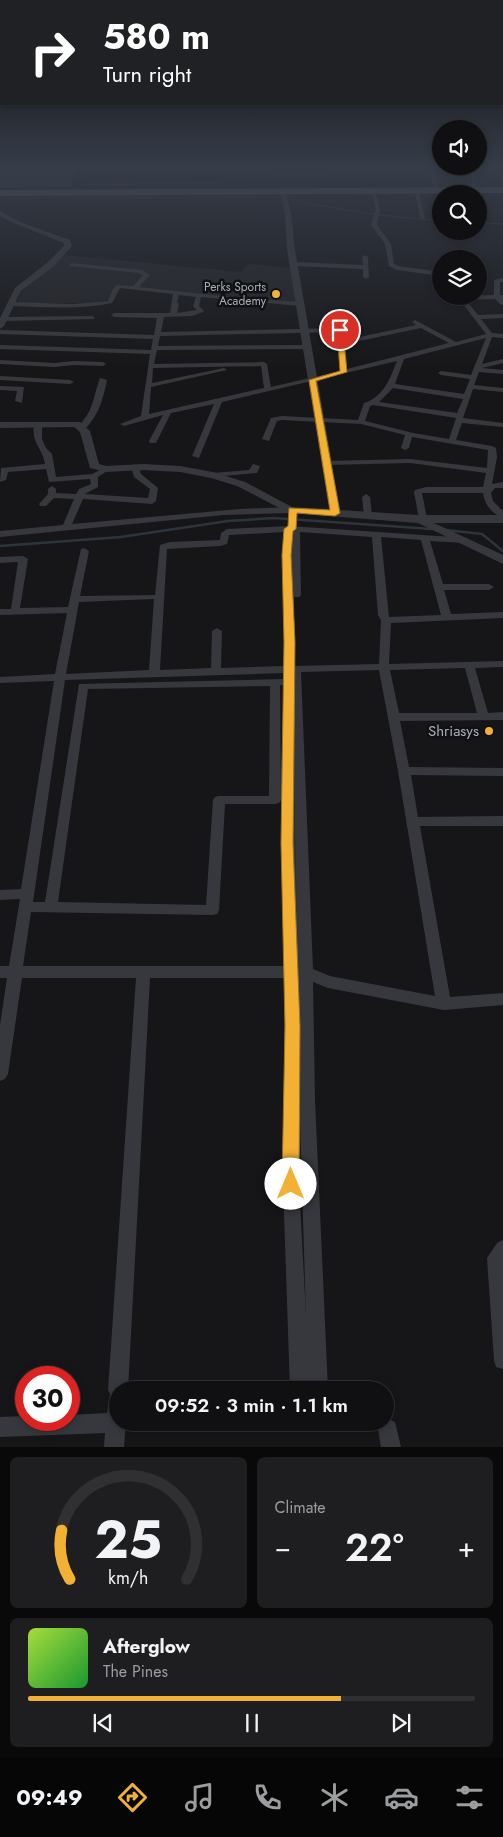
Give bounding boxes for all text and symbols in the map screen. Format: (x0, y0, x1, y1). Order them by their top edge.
text: 580 m (103, 12, 210, 62)
icon: right (20, 20, 85, 85)
text: Turn right (103, 58, 191, 90)
map controls (432, 120, 487, 305)
button: sound (432, 120, 487, 175)
button: search (432, 185, 487, 240)
button: layers (432, 250, 487, 305)
place label: Perks Sports Academy (204, 278, 267, 310)
marker: Perks Sports Academy (270, 288, 282, 300)
pin (319, 309, 361, 351)
icon: arrive (326, 316, 354, 344)
place label: Shriasys (428, 720, 479, 742)
marker: Shriasys (483, 725, 495, 737)
position arrow (264, 1157, 316, 1209)
speed limit sign: 30 (15, 1366, 80, 1431)
text: 09:52 · 3 min · 1.1 km (155, 1392, 348, 1419)
text: Climate (275, 1496, 326, 1519)
text: 25 (94, 1502, 162, 1578)
text: 22° (345, 1520, 404, 1575)
text: − (275, 1527, 291, 1568)
text: + (458, 1527, 475, 1568)
text: km/h (108, 1565, 148, 1591)
text: Afterglow (103, 1633, 190, 1660)
text: The Pines (103, 1660, 168, 1683)
icon: previous (89, 1709, 117, 1737)
icon: pause (238, 1709, 266, 1737)
icon: next (387, 1709, 415, 1737)
icon: directions (115, 1780, 150, 1815)
icon: music (182, 1780, 217, 1815)
icon: phone (250, 1780, 285, 1815)
icon: climate (317, 1780, 352, 1815)
icon: car (384, 1780, 419, 1815)
icon: filters (452, 1780, 487, 1815)
text: 09:49 (16, 1781, 83, 1813)

